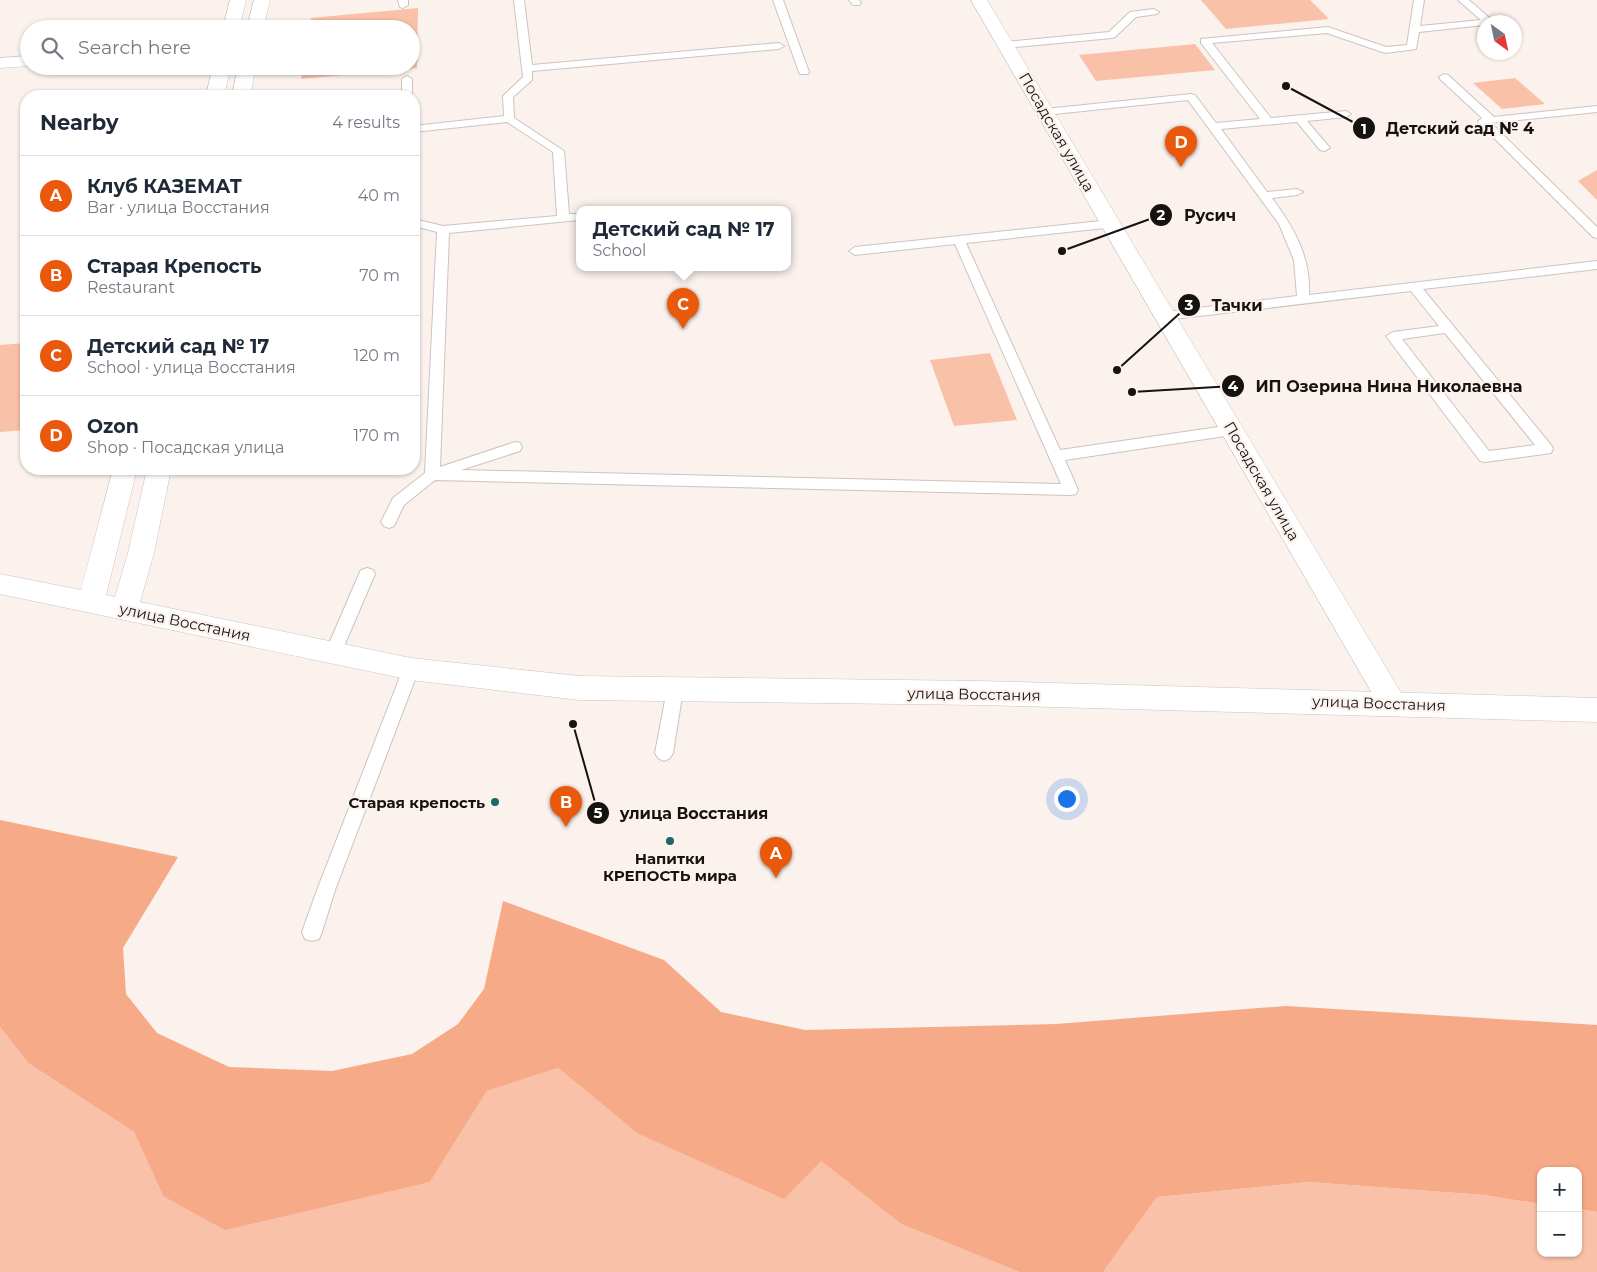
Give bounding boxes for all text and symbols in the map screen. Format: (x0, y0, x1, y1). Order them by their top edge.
north arrow (1477, 15, 1522, 60)
search box (20, 20, 420, 75)
icon: search (38, 34, 66, 62)
text: Search here (78, 36, 191, 59)
street label: Посадская улица (1015, 69, 1099, 195)
text: Nearby (40, 110, 119, 135)
text: 4 results (332, 113, 400, 132)
callout: Детский сад № 4 (1351, 113, 1544, 144)
text: 1 (1361, 119, 1367, 138)
text: Детский сад № 4 (1386, 119, 1534, 138)
pin: D (1165, 126, 1197, 167)
text: Клуб КАЗЕМАТ (87, 175, 242, 198)
text: A (50, 186, 62, 205)
text: 40 m (358, 186, 400, 205)
text: Bar · улица Восстания (87, 198, 270, 217)
callout: Русич (1149, 200, 1246, 231)
text: 2 (1157, 205, 1166, 224)
popup (576, 206, 791, 271)
text: Русич (1184, 206, 1236, 225)
text: Детский сад № 17 (592, 218, 775, 241)
text: School (592, 241, 646, 260)
text: Старая Крепость (87, 255, 261, 278)
text: B (50, 266, 62, 285)
text: 70 m (359, 266, 400, 285)
text: Restaurant (87, 278, 175, 297)
pin: C (667, 288, 699, 329)
callout: Тачки (1176, 290, 1272, 321)
text: 3 (1184, 295, 1194, 314)
text: Тачки (1211, 296, 1263, 315)
text: Детский сад № 17 (87, 335, 269, 358)
text: C (50, 346, 62, 365)
text: 120 m (353, 346, 400, 365)
text: School · улица Восстания (87, 358, 296, 377)
callout: ИП Озерина Нина Николаевна (1220, 371, 1533, 402)
text: 4 (1228, 376, 1239, 395)
text: ИП Озерина Нина Николаевна (1255, 377, 1523, 396)
text: Ozon (87, 415, 139, 438)
street label: Посадская улица (1220, 418, 1304, 544)
text: D (49, 426, 63, 445)
text: 170 m (353, 426, 400, 445)
text: Shop · Посадская улица (87, 438, 284, 457)
street label: улица Восстания (117, 599, 252, 645)
street label: улица Восстания (906, 683, 1041, 705)
street label: улица Восстания (1311, 691, 1446, 715)
pin: B (550, 786, 582, 827)
your location (1054, 786, 1080, 812)
place label: Старая крепость (349, 793, 485, 812)
marker: Старая крепость (489, 796, 501, 808)
callout: улица Восстания (585, 798, 779, 829)
text: 5 (594, 803, 603, 822)
text: улица Восстания (619, 804, 768, 823)
marker: Напитки КРЕПОСТЬ мира (664, 835, 676, 847)
pin: A (760, 837, 792, 878)
place label: Напитки КРЕПОСТЬ мира (603, 849, 737, 885)
map controls (1537, 1167, 1582, 1257)
button: + (1537, 1167, 1582, 1212)
button: − (1537, 1212, 1582, 1257)

